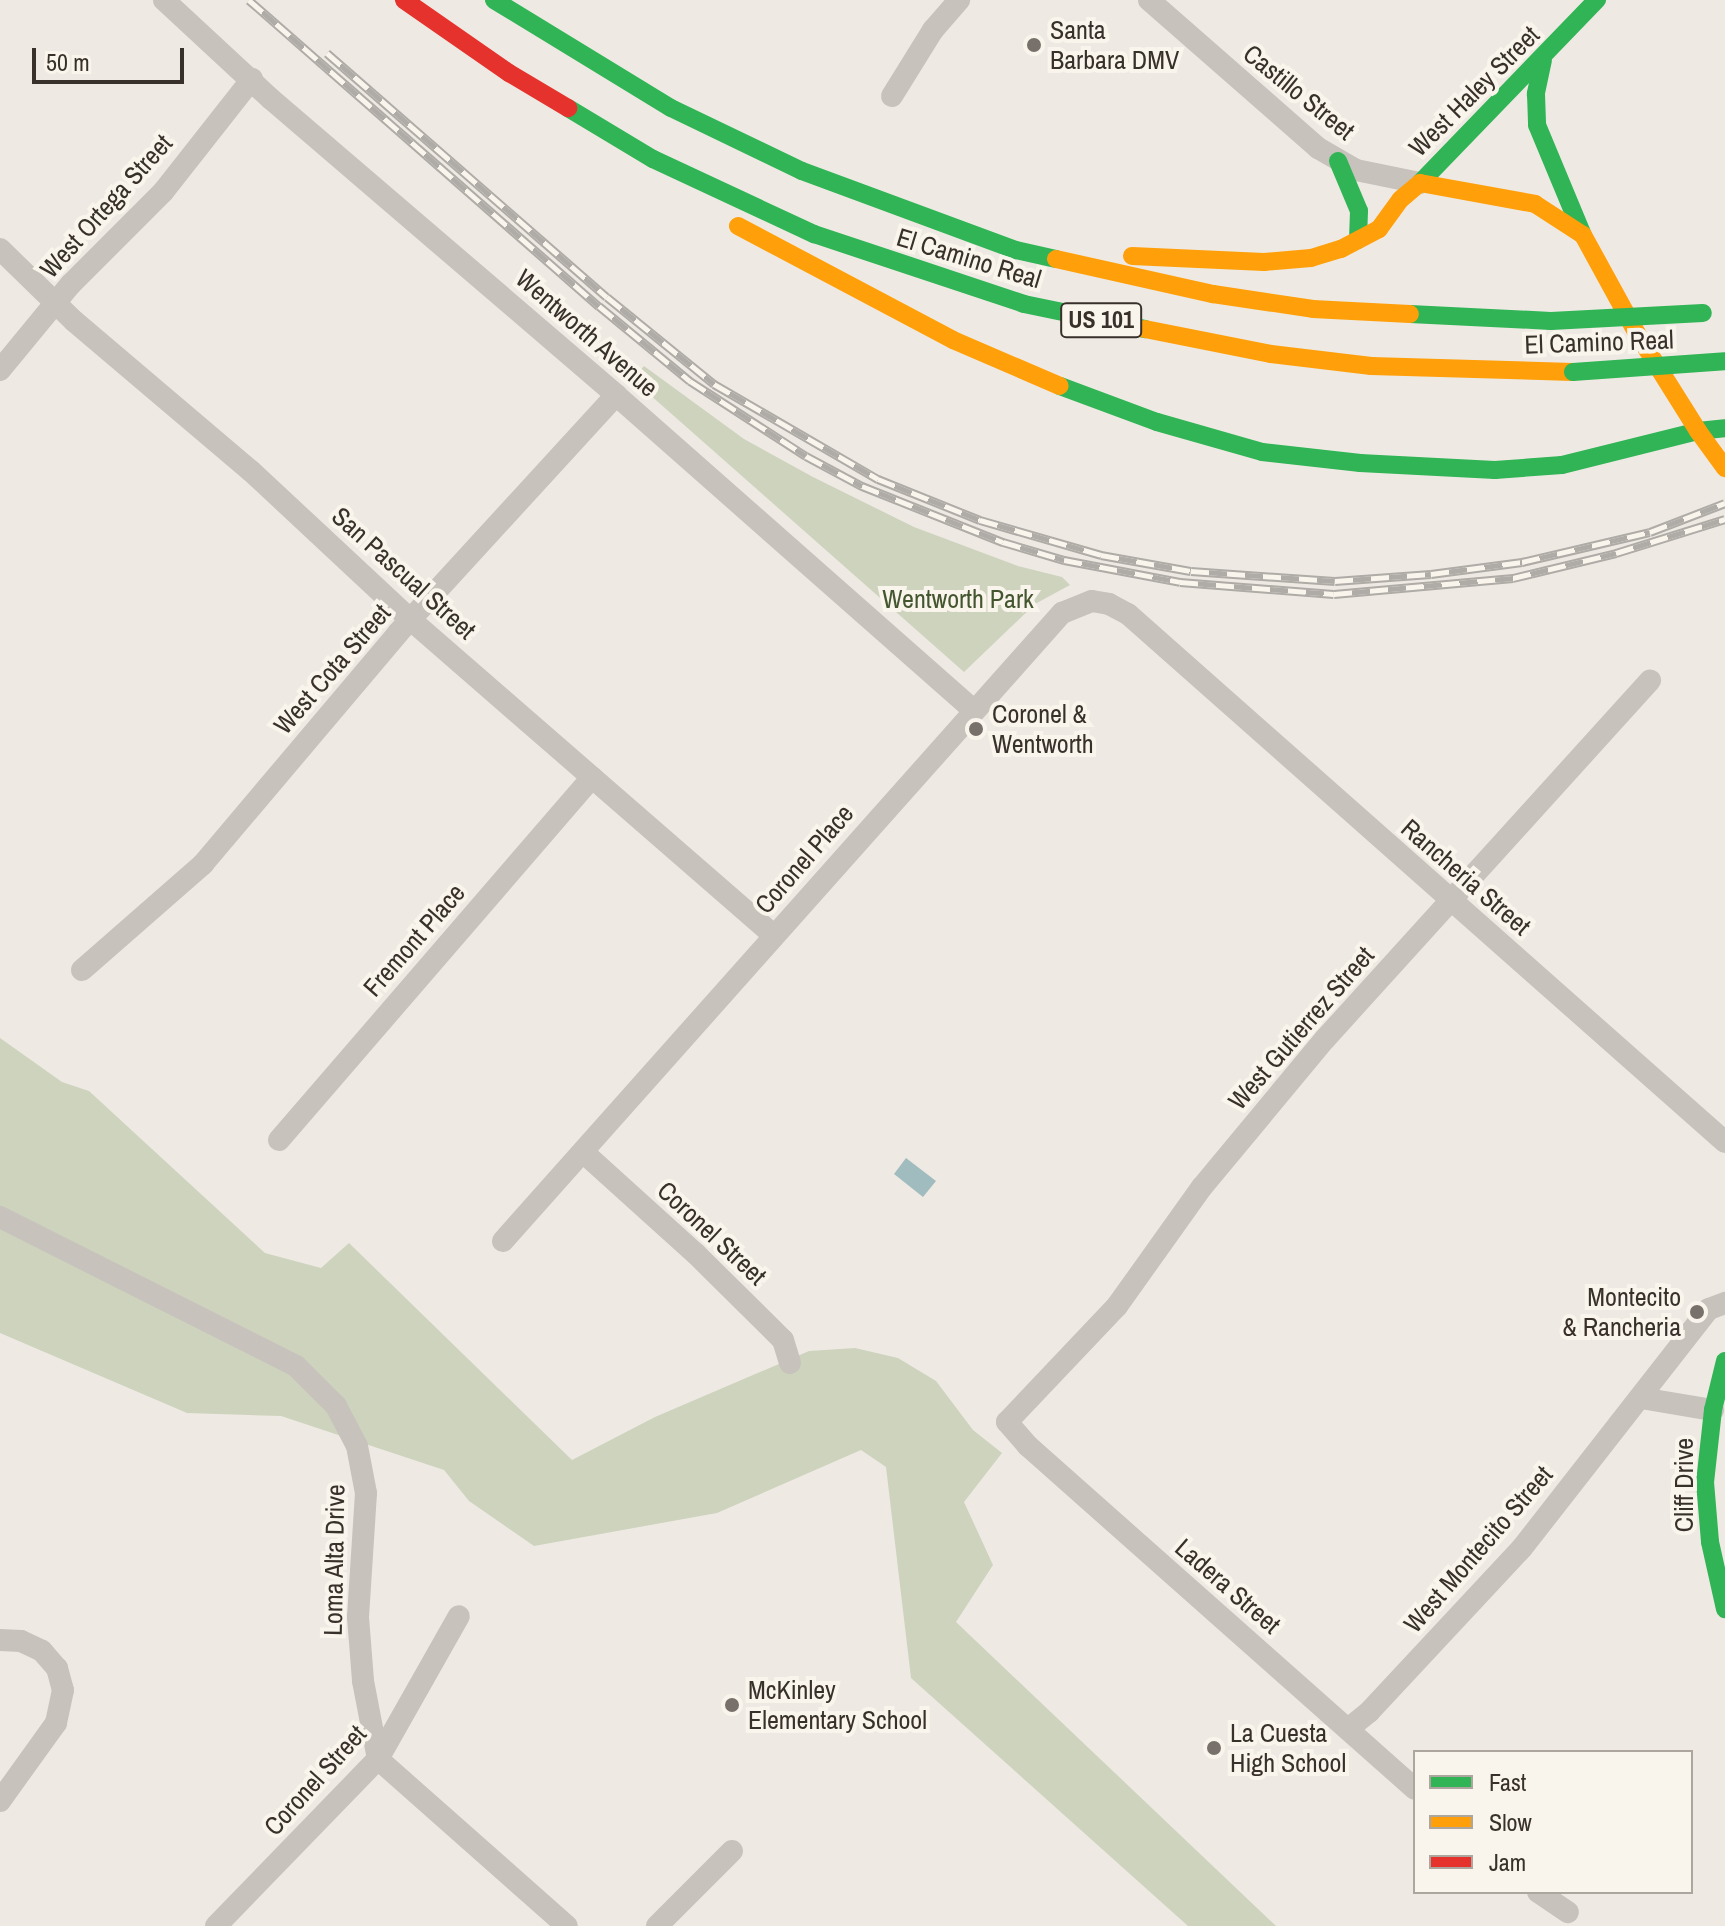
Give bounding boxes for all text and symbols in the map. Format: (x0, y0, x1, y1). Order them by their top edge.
place label: Santa Barbara DMV (1050, 14, 1179, 76)
street label: West Haley Street (1402, 19, 1546, 163)
scale bar (36, 32, 188, 82)
marker: Santa Barbara DMV (1025, 36, 1043, 54)
street label: Castillo Street (1237, 38, 1361, 146)
text: 50 m (46, 46, 90, 78)
street label: West Ortega Street (33, 128, 179, 284)
street label: El Camino Real (893, 221, 1045, 295)
street label: Wentworth Avenue (509, 262, 665, 404)
road number: US 101 (1059, 300, 1143, 340)
street label: El Camino Real (1524, 324, 1674, 360)
street label: San Pascual Street (326, 500, 482, 646)
park label: Wentworth Park (882, 583, 1034, 615)
street label: West Cota Street (267, 598, 397, 740)
place label: Coronel & Wentworth (992, 698, 1094, 760)
marker: Coronel & Wentworth (967, 720, 985, 738)
street label: Coronel Place (748, 798, 860, 920)
street label: Rancheria Street (1395, 812, 1537, 942)
street label: Fremont Place (357, 877, 471, 1003)
street label: West Gutierrez Street (1222, 940, 1380, 1116)
street label: Coronel Street (651, 1175, 773, 1291)
place label: Montecito & Rancheria (1562, 1281, 1681, 1342)
marker: Montecito & Rancheria (1688, 1303, 1706, 1321)
street label: Cliff Drive (1668, 1438, 1700, 1532)
street label: West Montecito Street (1397, 1459, 1559, 1639)
street label: Loma Alta Drive (317, 1483, 351, 1637)
street label: Ladera Street (1169, 1532, 1287, 1640)
place label: McKinley Elementary School (748, 1674, 927, 1736)
marker: McKinley Elementary School (723, 1696, 741, 1714)
place label: La Cuesta High School (1230, 1717, 1346, 1778)
street label: Coronel Street (257, 1718, 373, 1842)
marker: La Cuesta High School (1205, 1739, 1223, 1757)
legend (1413, 1750, 1693, 1894)
text: Fast (1489, 1766, 1526, 1798)
text: Slow (1489, 1806, 1532, 1838)
text: Jam (1489, 1846, 1526, 1878)

